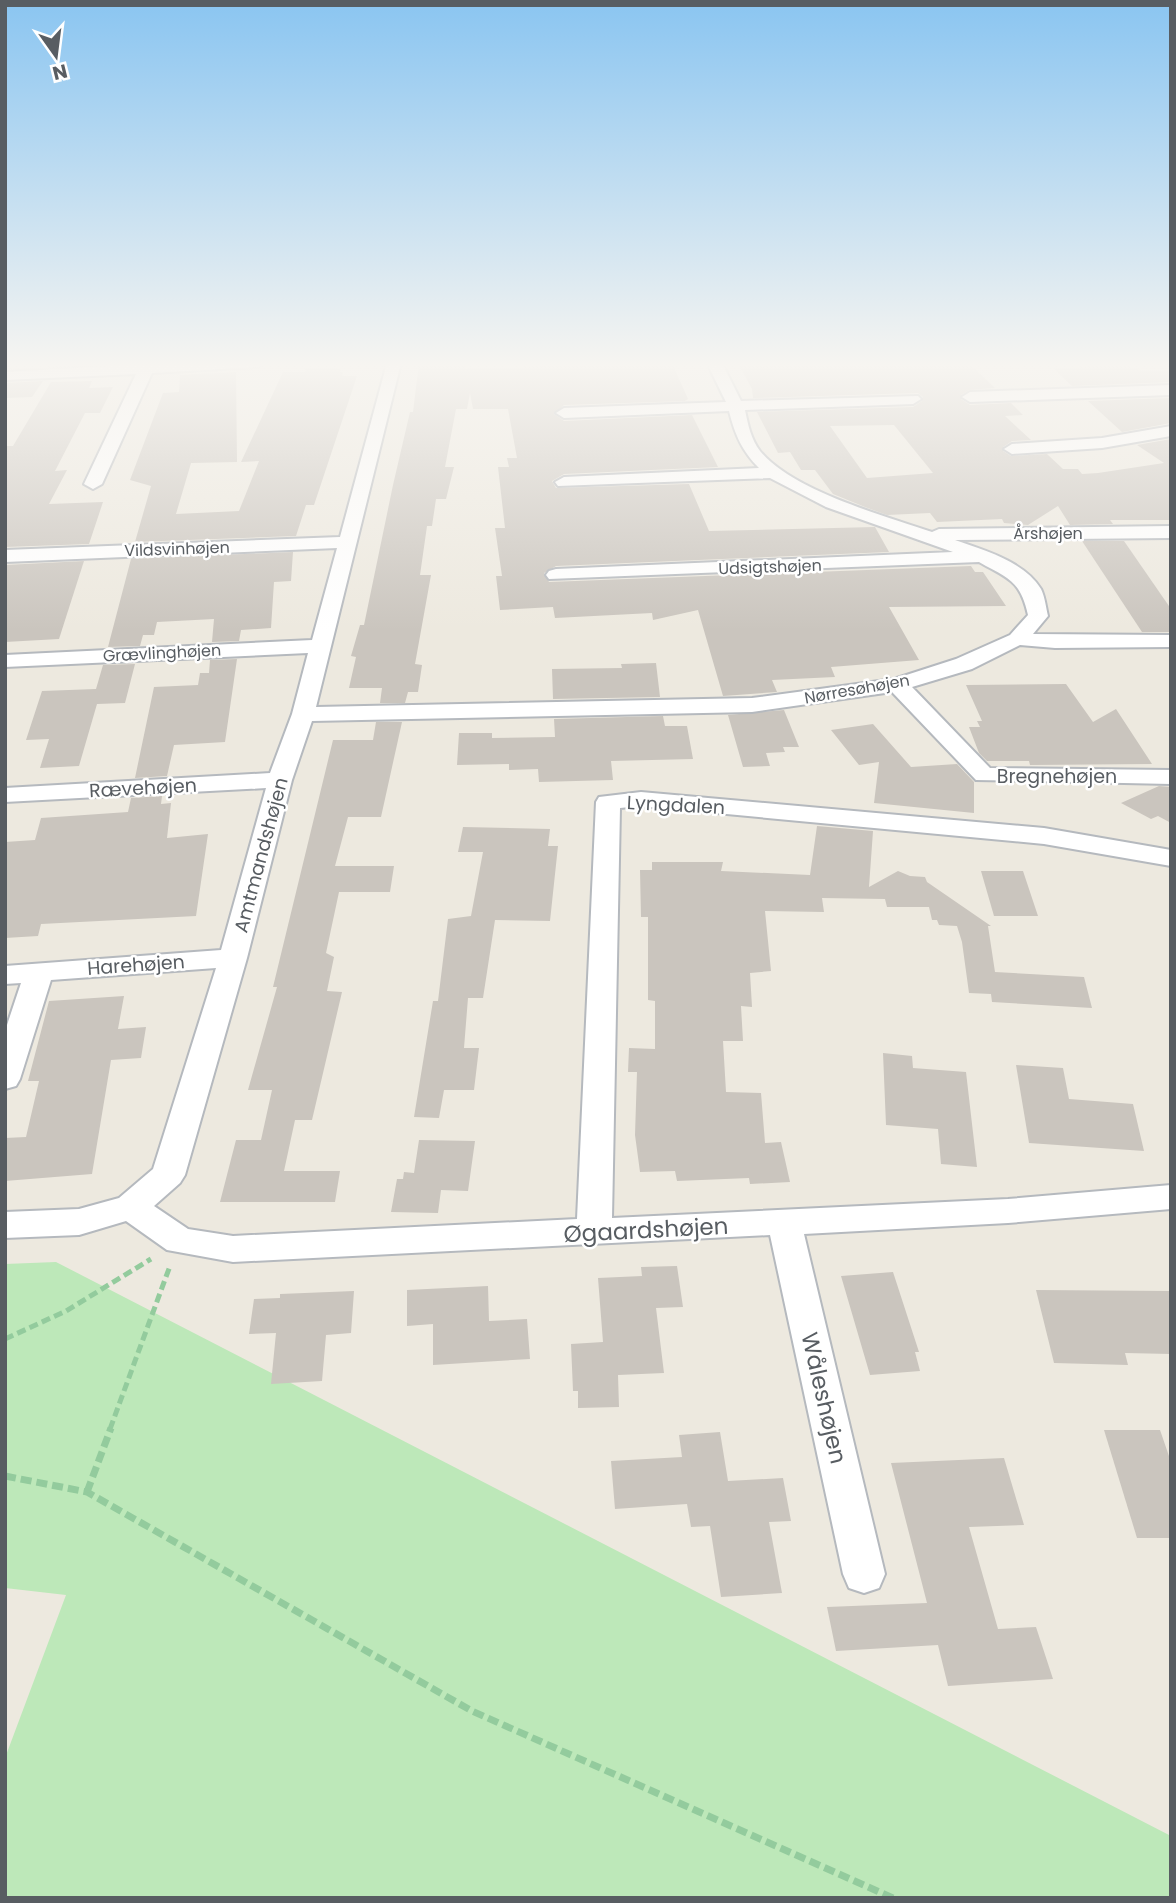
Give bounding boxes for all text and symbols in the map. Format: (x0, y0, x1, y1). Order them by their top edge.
north arrow (21, 21, 91, 91)
text: N (50, 57, 70, 87)
street label: Årshøjen (1013, 522, 1083, 545)
street label: Vildsvinhøjen (124, 536, 230, 562)
street label: Udsigtshøjen (718, 554, 822, 580)
street label: Grævlinghøjen (102, 638, 222, 668)
street label: Nørresøhøjen (803, 668, 911, 710)
street label: Bregnehøjen (997, 763, 1117, 790)
street label: Rævehøjen (88, 772, 198, 804)
street label: Amtmandshøjen (227, 774, 295, 936)
street label: Lyngdalen (626, 789, 726, 821)
street label: Harehøjen (86, 948, 186, 982)
street label: Øgaardshøjen (563, 1210, 729, 1250)
street label: Wåleshøjen (793, 1329, 855, 1467)

